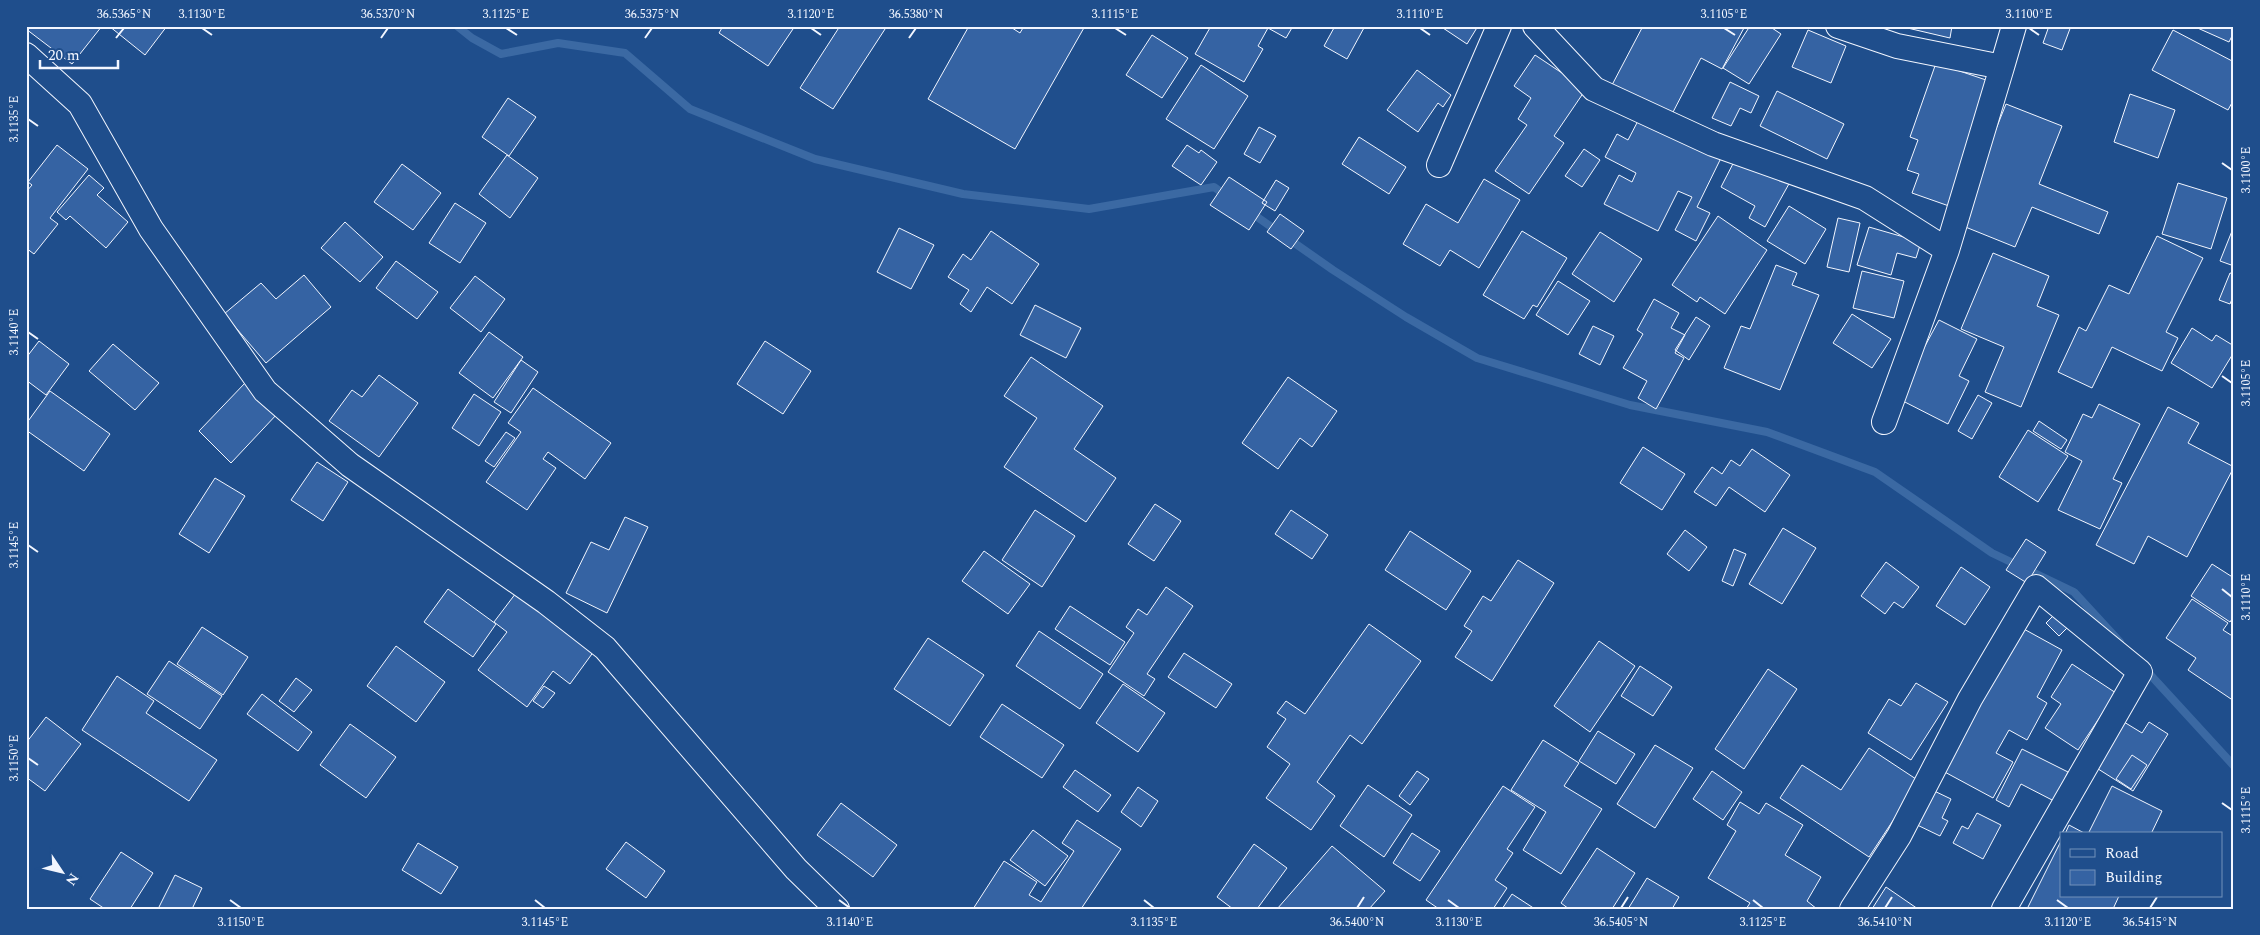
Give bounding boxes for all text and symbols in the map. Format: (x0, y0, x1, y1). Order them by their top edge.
text: 36.5365°N (97, 5, 151, 24)
text: 3.1130°E (179, 5, 225, 24)
text: 36.5370°N (361, 5, 415, 24)
text: 3.1125°E (483, 5, 529, 24)
text: 36.5375°N (625, 5, 679, 24)
text: 3.1120°E (788, 5, 834, 24)
text: 36.5380°N (889, 5, 943, 24)
text: 3.1115°E (1092, 5, 1138, 24)
text: 3.1110°E (1397, 5, 1443, 24)
text: 3.1105°E (1701, 5, 1747, 24)
text: 3.1100°E (2006, 5, 2052, 24)
scale bar (40, 38, 118, 70)
text: 20 m (48, 44, 80, 67)
text: 3.1135°E (5, 96, 24, 142)
text: 3.1100°E (2237, 147, 2256, 193)
text: 3.1140°E (5, 309, 24, 355)
text: 3.1105°E (2237, 360, 2256, 406)
text: 3.1145°E (5, 522, 24, 568)
text: 3.1110°E (2237, 574, 2256, 620)
text: 3.1150°E (5, 735, 24, 781)
text: 3.1115°E (2237, 787, 2256, 833)
legend (2060, 832, 2222, 898)
text: Road (2105, 842, 2139, 865)
north arrow (38, 848, 88, 898)
text: Building (2105, 866, 2162, 889)
text: N (60, 868, 84, 890)
text: 3.1150°E (218, 913, 264, 932)
text: 3.1145°E (522, 913, 568, 932)
text: 3.1140°E (827, 913, 873, 932)
text: 3.1135°E (1131, 913, 1177, 932)
text: 36.5400°N (1330, 913, 1384, 932)
text: 3.1130°E (1436, 913, 1482, 932)
text: 36.5405°N (1594, 913, 1648, 932)
text: 3.1125°E (1740, 913, 1786, 932)
text: 36.5410°N (1858, 913, 1912, 932)
text: 3.1120°E (2045, 913, 2091, 932)
text: 36.5415°N (2123, 913, 2177, 932)

